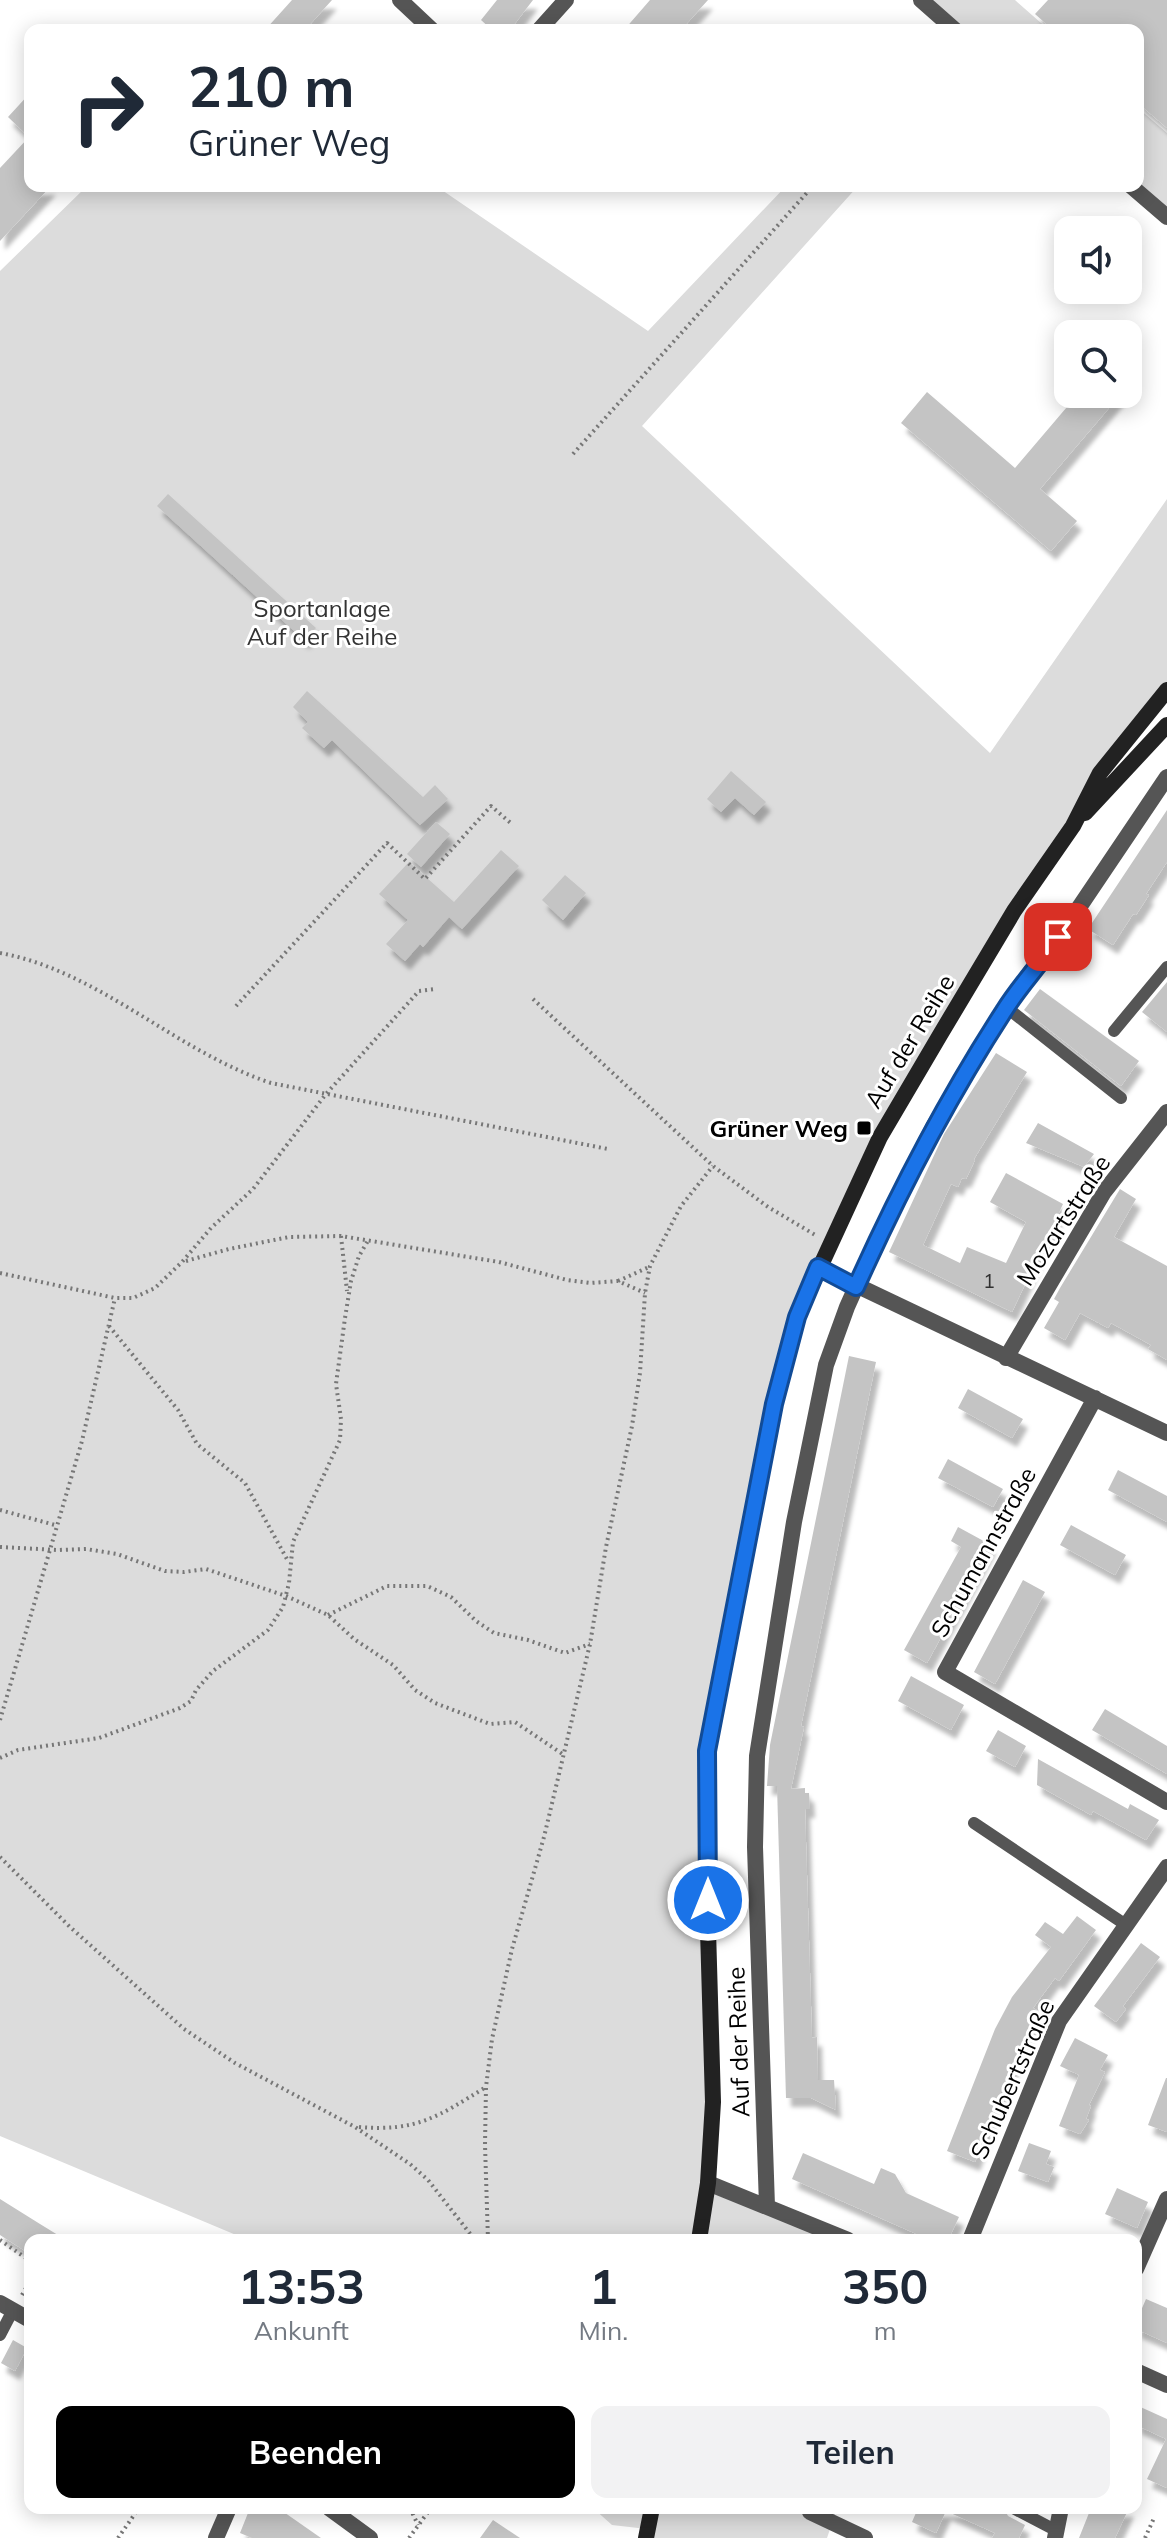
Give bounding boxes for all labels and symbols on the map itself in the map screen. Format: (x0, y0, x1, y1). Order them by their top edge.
park label: Sportanlage Auf der Reihe (247, 593, 397, 651)
pin (1024, 903, 1092, 971)
street label: Auf der Reihe (857, 969, 961, 1113)
place label: Grüner Weg (709, 1113, 848, 1143)
marker: Grüner Weg (855, 1119, 873, 1137)
street label: Mozartstraße (1010, 1149, 1116, 1291)
house number: 1 (983, 1268, 995, 1293)
street label: Schumannstraße (924, 1462, 1042, 1642)
position arrow (666, 1858, 750, 1942)
street label: Auf der Reihe (720, 1966, 756, 2118)
street label: Schubertstraße (963, 1995, 1061, 2163)

